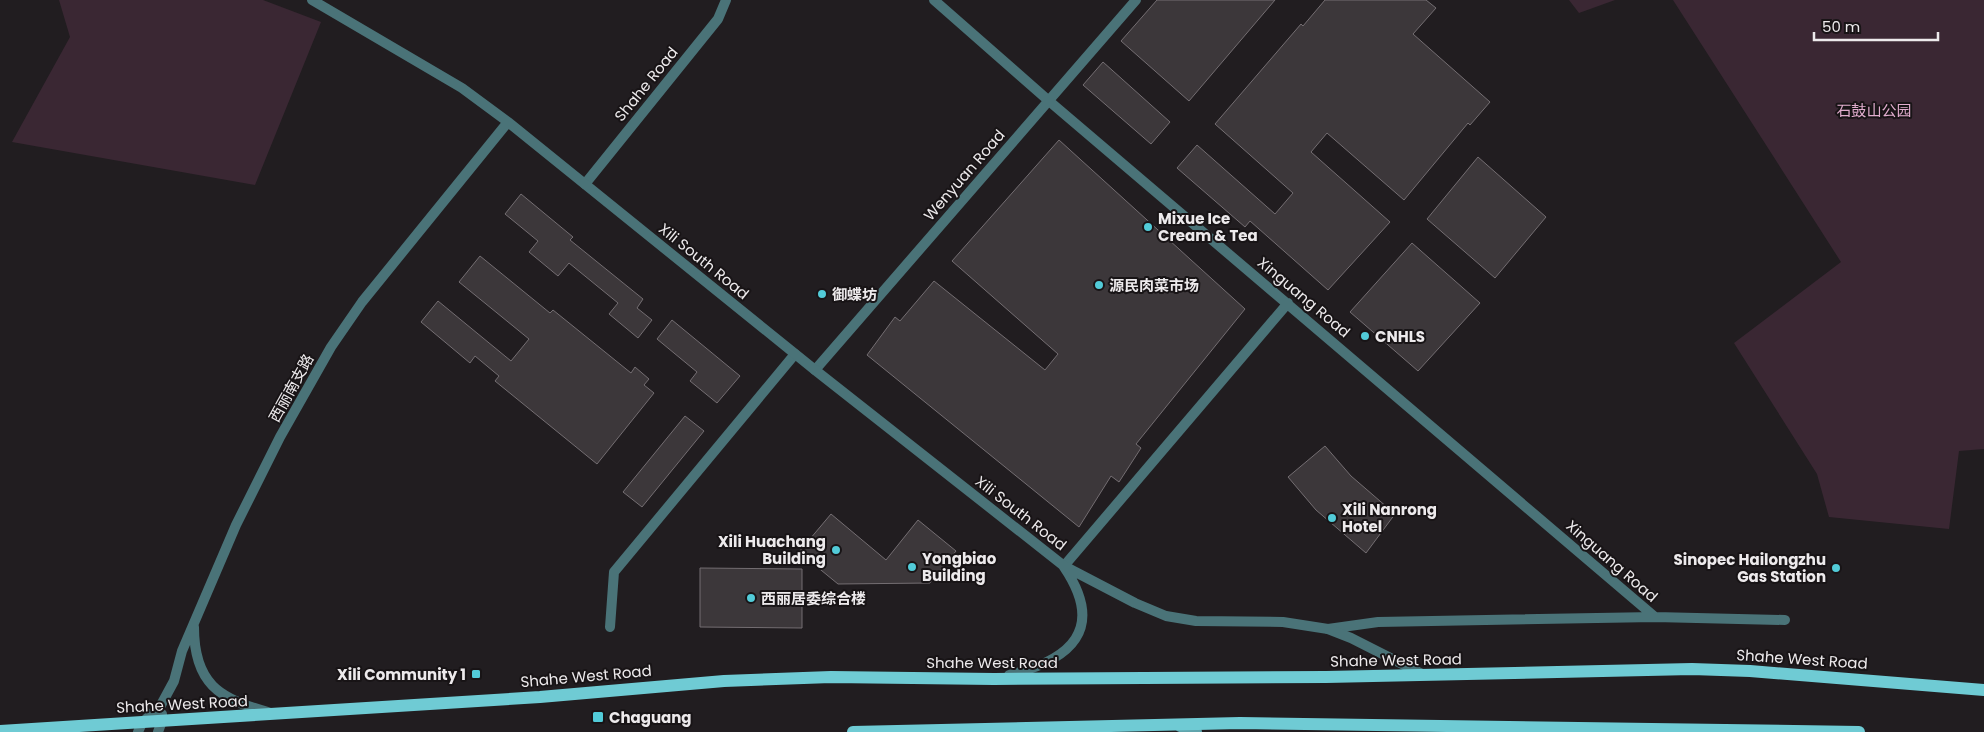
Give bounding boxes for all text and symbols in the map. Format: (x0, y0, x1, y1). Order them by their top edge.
scale bar (1814, 10, 1938, 42)
text: 50 m (1822, 16, 1860, 37)
street label: Shahe Road (609, 42, 683, 126)
park label: 石鼓山公园 (1836, 100, 1912, 121)
street label: Wenyuan Road (919, 125, 1009, 225)
place label: Mixue Ice Cream & Tea (1158, 208, 1258, 246)
street label: Xili South Road (654, 218, 754, 304)
marker: Mixue Ice Cream & Tea (1142, 221, 1154, 233)
street label: Xinguang Road (1253, 252, 1355, 342)
place label: 源民肉菜市场 (1109, 275, 1199, 296)
marker: 源民肉菜市场 (1093, 279, 1105, 291)
place label: 御蝶坊 (832, 284, 877, 305)
marker: 御蝶坊 (816, 288, 828, 300)
place label: CNHLS (1375, 326, 1425, 347)
marker: CNHLS (1359, 330, 1371, 342)
street label: 西丽南支路 (264, 350, 318, 426)
street label: Xili South Road (971, 471, 1071, 555)
place label: Xili Nanrong Hotel (1342, 499, 1437, 537)
marker: Xili Nanrong Hotel (1326, 512, 1338, 524)
street label: Xinguang Road (1562, 515, 1662, 607)
place label: Xili Huachang Building (718, 531, 826, 569)
marker: Xili Huachang Building (830, 544, 842, 556)
place label: Yongbiao Building (922, 548, 997, 586)
place label: Sinopec Hailongzhu Gas Station (1673, 549, 1826, 587)
marker: Yongbiao Building (906, 561, 918, 573)
marker: Sinopec Hailongzhu Gas Station (1830, 562, 1842, 574)
place label: 西丽居委综合楼 (761, 588, 866, 609)
marker: 西丽居委综合楼 (745, 592, 757, 604)
street label: Shahe West Road (1736, 644, 1868, 674)
street label: Shahe West Road (1330, 648, 1462, 672)
street label: Shahe West Road (926, 652, 1058, 673)
street label: Shahe West Road (519, 660, 653, 692)
place label: Xili Community 1 (337, 664, 466, 685)
marker: Xili Community 1 (470, 668, 482, 680)
street label: Shahe West Road (116, 690, 248, 718)
place label: Chaguang (609, 707, 692, 728)
marker: Chaguang (591, 710, 605, 724)

